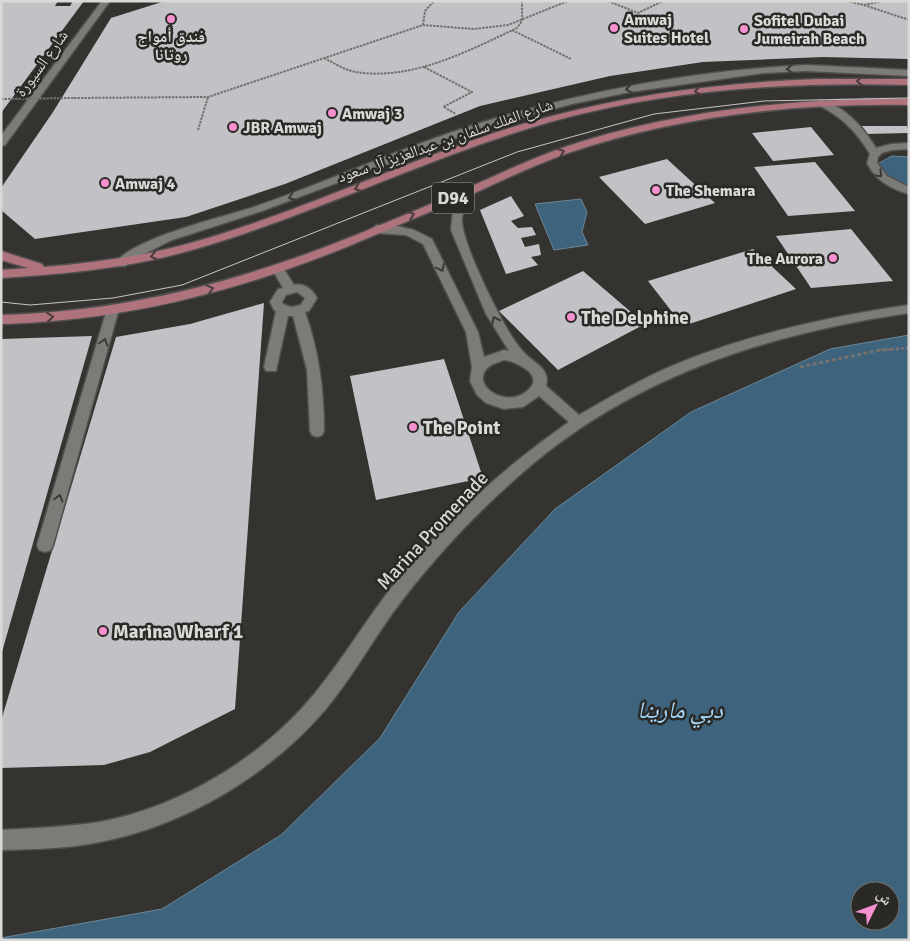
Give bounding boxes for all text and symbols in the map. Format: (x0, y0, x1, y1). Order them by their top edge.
place label: Amwaj Suites Hotel (624, 10, 709, 48)
place label: Sofitel Dubai Jumeirah Beach (754, 11, 865, 49)
marker: فندق أمواج روتانا (165, 13, 177, 25)
marker: Amwaj Suites Hotel (608, 22, 620, 34)
marker: Sofitel Dubai Jumeirah Beach (738, 23, 750, 35)
street label: شارع السيورة (11, 26, 73, 101)
place label: فندق أمواج روتانا (137, 27, 205, 65)
one-way arrow (786, 63, 794, 74)
one-way arrow (856, 76, 864, 86)
one-way arrow (625, 84, 633, 94)
one-way arrow (694, 85, 702, 96)
street label: شارع الملك سلمان بن عبدالعزيز آل سعود (335, 95, 556, 187)
place label: Amwaj 3 (342, 104, 402, 124)
marker: Amwaj 3 (326, 107, 338, 119)
place label: JBR Amwaj (243, 118, 322, 138)
marker: JBR Amwaj (227, 121, 239, 133)
one-way arrow (556, 148, 565, 158)
one-way arrow (873, 169, 882, 178)
place label: Amwaj 4 (115, 174, 176, 194)
marker: Amwaj 4 (99, 177, 111, 189)
place label: The Shemara (666, 181, 755, 201)
one-way arrow (354, 182, 363, 192)
road number: D94 (432, 182, 474, 214)
marker: The Shemara (650, 184, 662, 196)
one-way arrow (288, 191, 296, 201)
one-way arrow (406, 211, 415, 221)
place label: The Aurora (747, 249, 823, 269)
one-way arrow (150, 250, 159, 261)
marker: The Aurora (827, 252, 839, 264)
one-way arrow (435, 263, 445, 272)
one-way arrow (205, 284, 214, 295)
place label: The Delphine (581, 306, 689, 330)
marker: The Delphine (565, 311, 577, 323)
one-way arrow (46, 312, 54, 323)
one-way arrow (491, 316, 501, 325)
one-way arrow (98, 339, 108, 347)
place label: The Point (423, 416, 500, 440)
marker: The Point (407, 421, 419, 433)
street label: Marina Promenade (372, 467, 494, 595)
one-way arrow (53, 495, 63, 503)
place label: Marina Wharf 1 (113, 620, 243, 644)
marker: Marina Wharf 1 (97, 625, 109, 637)
water label: دبي مارينا (637, 695, 723, 729)
north arrow (850, 881, 900, 931)
text: ش (873, 886, 896, 909)

